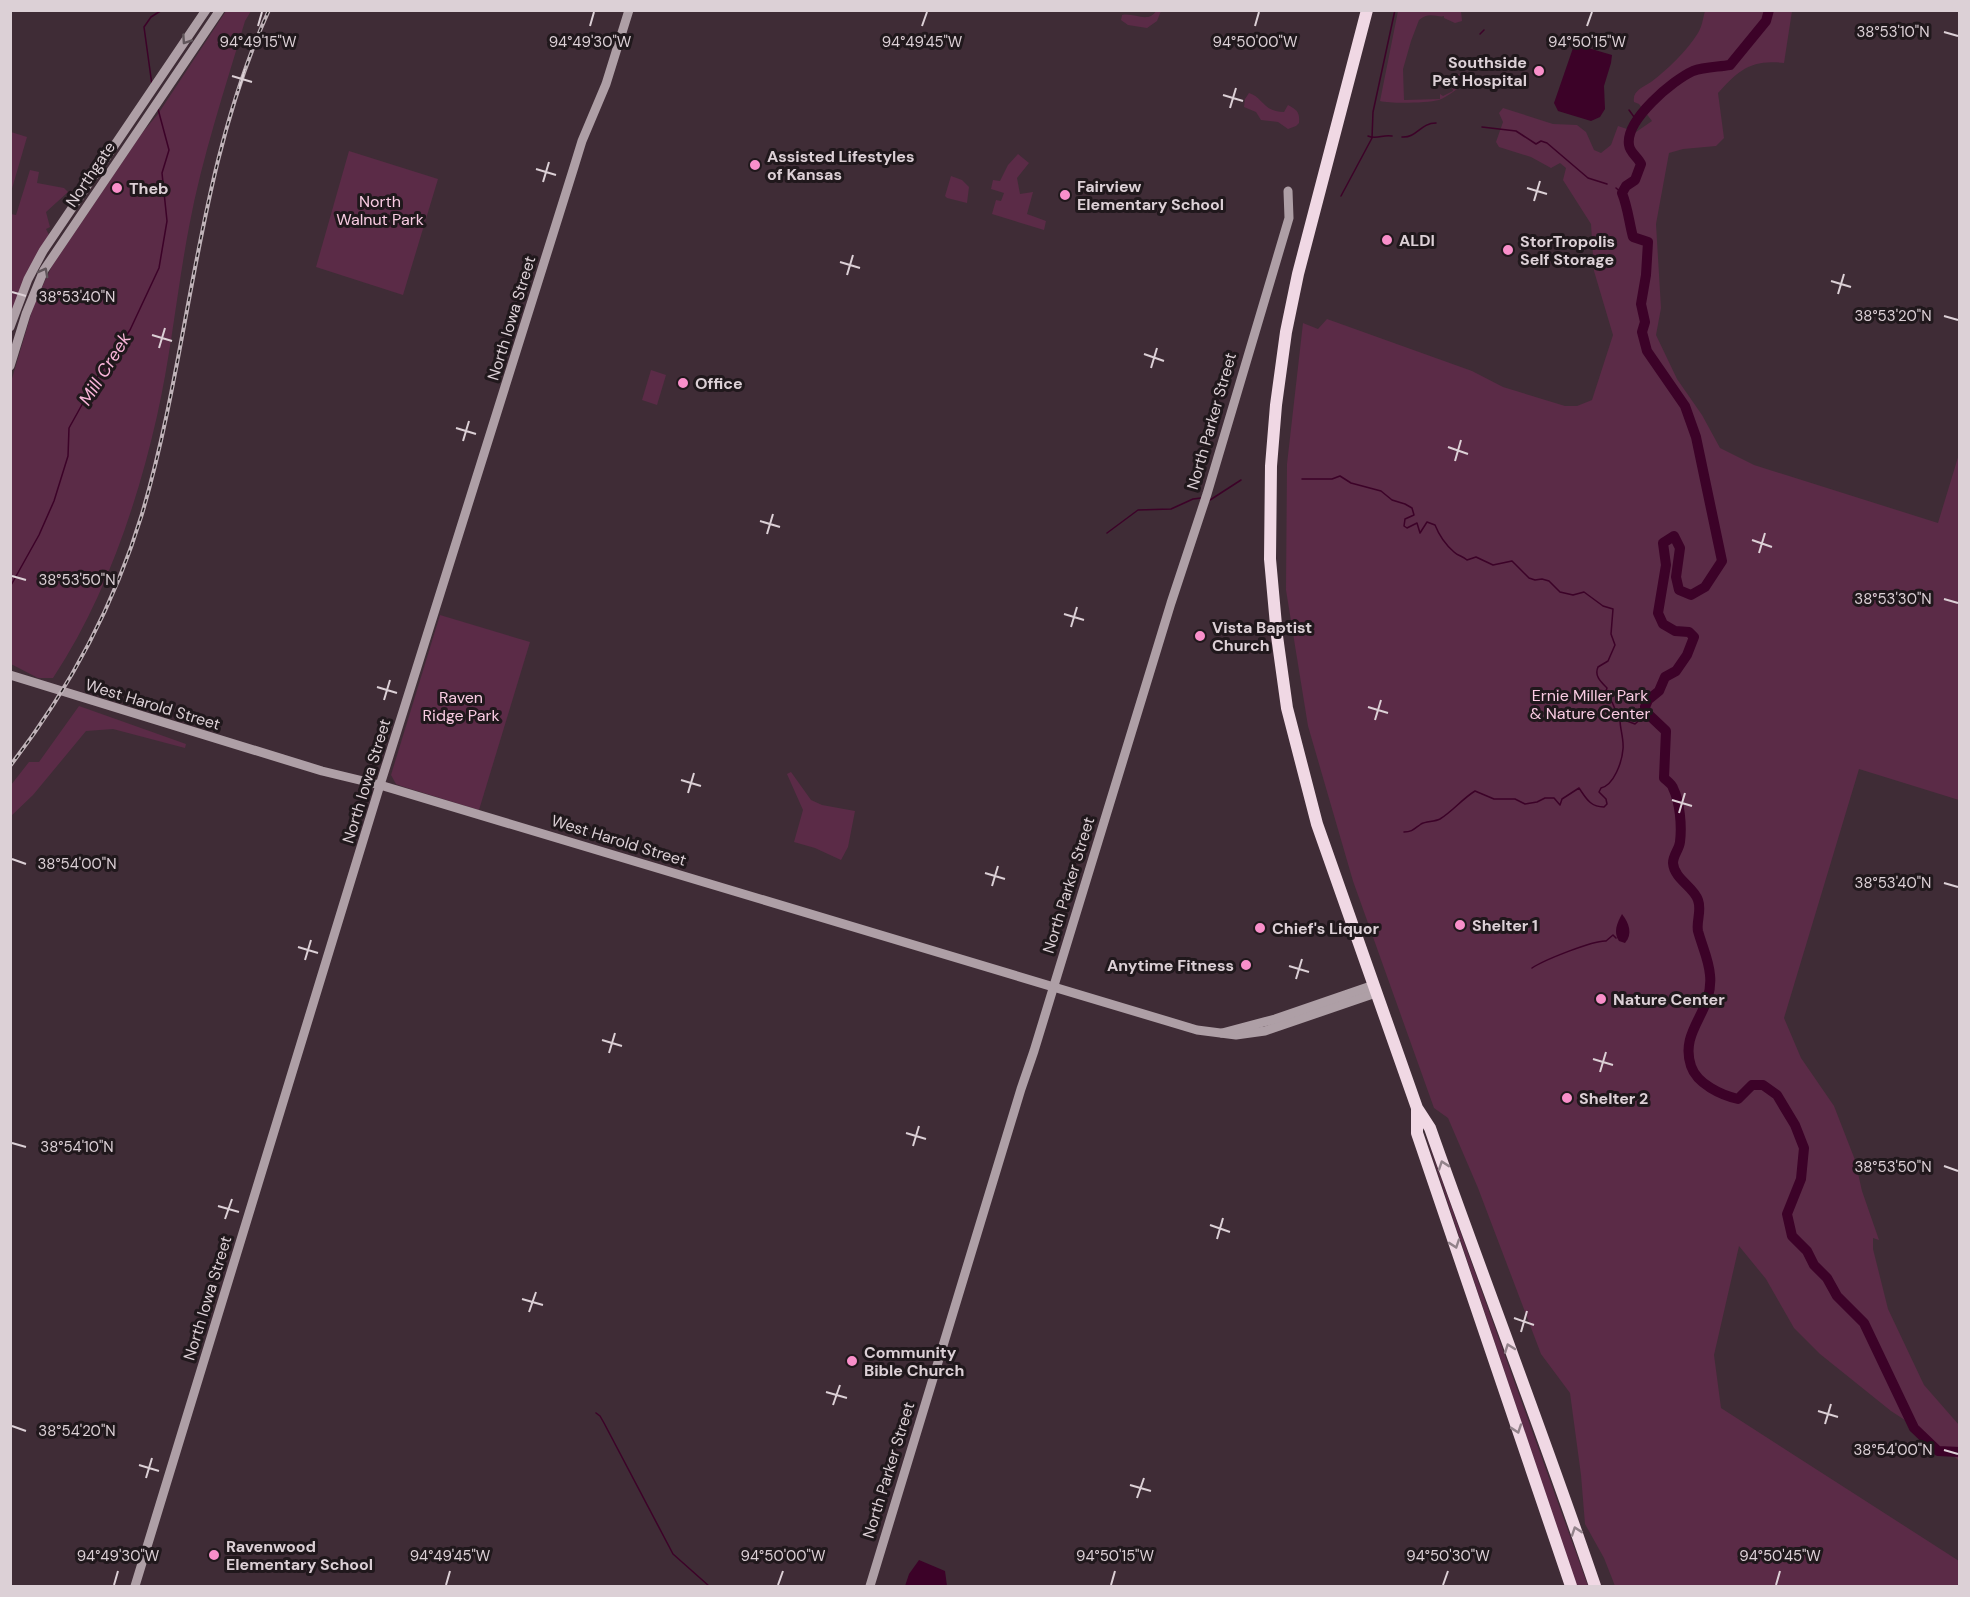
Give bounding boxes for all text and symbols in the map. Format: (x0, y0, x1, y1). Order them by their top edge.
text: 38°53'10"N (1856, 22, 1930, 42)
text: 94°49'15"W (219, 32, 297, 52)
text: 94°49'30"W (549, 32, 632, 52)
text: 94°49'45"W (882, 32, 963, 52)
text: 94°50'00"W (1213, 32, 1298, 52)
text: 94°50'15"W (1548, 32, 1626, 52)
one-way arrow (182, 33, 193, 44)
place label: Southside Pet Hospital (1432, 52, 1527, 91)
marker: Southside Pet Hospital (1532, 64, 1546, 78)
street label: Northgate (61, 138, 120, 211)
place label: Assisted Lifestyles of Kansas (767, 146, 914, 185)
marker: Assisted Lifestyles of Kansas (748, 158, 762, 172)
place label: Fairview Elementary School (1077, 176, 1224, 215)
place label: Theb (129, 178, 169, 199)
marker: Theb (110, 181, 124, 195)
marker: Fairview Elementary School (1058, 188, 1072, 202)
park label: North Walnut Park (336, 191, 424, 230)
place label: ALDI (1399, 230, 1435, 251)
place label: StorTropolis Self Storage (1520, 231, 1615, 270)
marker: ALDI (1380, 233, 1394, 247)
marker: StorTropolis Self Storage (1501, 243, 1515, 257)
street label: North Iowa Street (483, 253, 540, 383)
one-way arrow (37, 267, 48, 278)
text: 38°53'40"N (39, 287, 115, 307)
text: 38°53'20"N (1854, 306, 1932, 326)
water label: Mill Creek (73, 327, 137, 410)
street label: North Parker Street (1182, 350, 1241, 492)
place label: Office (695, 373, 743, 394)
marker: Office (676, 376, 690, 390)
text: 38°53'50"N (38, 570, 116, 590)
text: 38°53'30"N (1854, 589, 1932, 609)
place label: Vista Baptist Church (1212, 617, 1312, 656)
marker: Vista Baptist Church (1193, 629, 1207, 643)
street label: West Harold Street (83, 674, 223, 735)
park label: Ernie Miller Park & Nature Center (1530, 685, 1650, 724)
park label: Raven Ridge Park (423, 687, 499, 726)
street label: North Iowa Street (338, 716, 395, 846)
street label: West Harold Street (549, 810, 689, 871)
street label: North Parker Street (1038, 814, 1099, 956)
text: 38°54'00"N (37, 854, 117, 874)
text: 38°53'40"N (1855, 873, 1931, 893)
place label: Shelter 1 (1472, 915, 1538, 936)
place label: Chief's Liquor (1272, 918, 1379, 939)
marker: Shelter 1 (1453, 918, 1467, 932)
marker: Chief's Liquor (1253, 921, 1267, 935)
place label: Anytime Fitness (1107, 955, 1234, 976)
marker: Anytime Fitness (1239, 958, 1253, 972)
place label: Nature Center (1613, 989, 1725, 1010)
marker: Nature Center (1594, 992, 1608, 1006)
place label: Shelter 2 (1579, 1088, 1648, 1109)
marker: Shelter 2 (1560, 1091, 1574, 1105)
text: 38°54'10"N (40, 1137, 114, 1157)
text: 38°53'50"N (1854, 1157, 1932, 1177)
one-way arrow (1438, 1160, 1451, 1170)
street label: North Iowa Street (179, 1233, 236, 1363)
one-way arrow (1448, 1238, 1460, 1249)
place label: Community Bible Church (864, 1342, 964, 1381)
one-way arrow (1504, 1343, 1516, 1354)
marker: Community Bible Church (845, 1354, 859, 1368)
street label: North Parker Street (858, 1399, 919, 1541)
text: 38°54'20"N (38, 1421, 116, 1441)
one-way arrow (1510, 1423, 1523, 1434)
text: 38°54'00"N (1853, 1440, 1933, 1460)
one-way arrow (1571, 1526, 1584, 1537)
place label: Ravenwood Elementary School (226, 1536, 373, 1575)
text: 94°49'30"W (77, 1546, 160, 1566)
text: 94°49'45"W (410, 1546, 491, 1566)
text: 94°50'00"W (741, 1546, 826, 1566)
text: 94°50'15"W (1076, 1546, 1154, 1566)
text: 94°50'30"W (1406, 1546, 1490, 1566)
text: 94°50'45"W (1739, 1546, 1821, 1566)
marker: Ravenwood Elementary School (207, 1548, 221, 1562)

